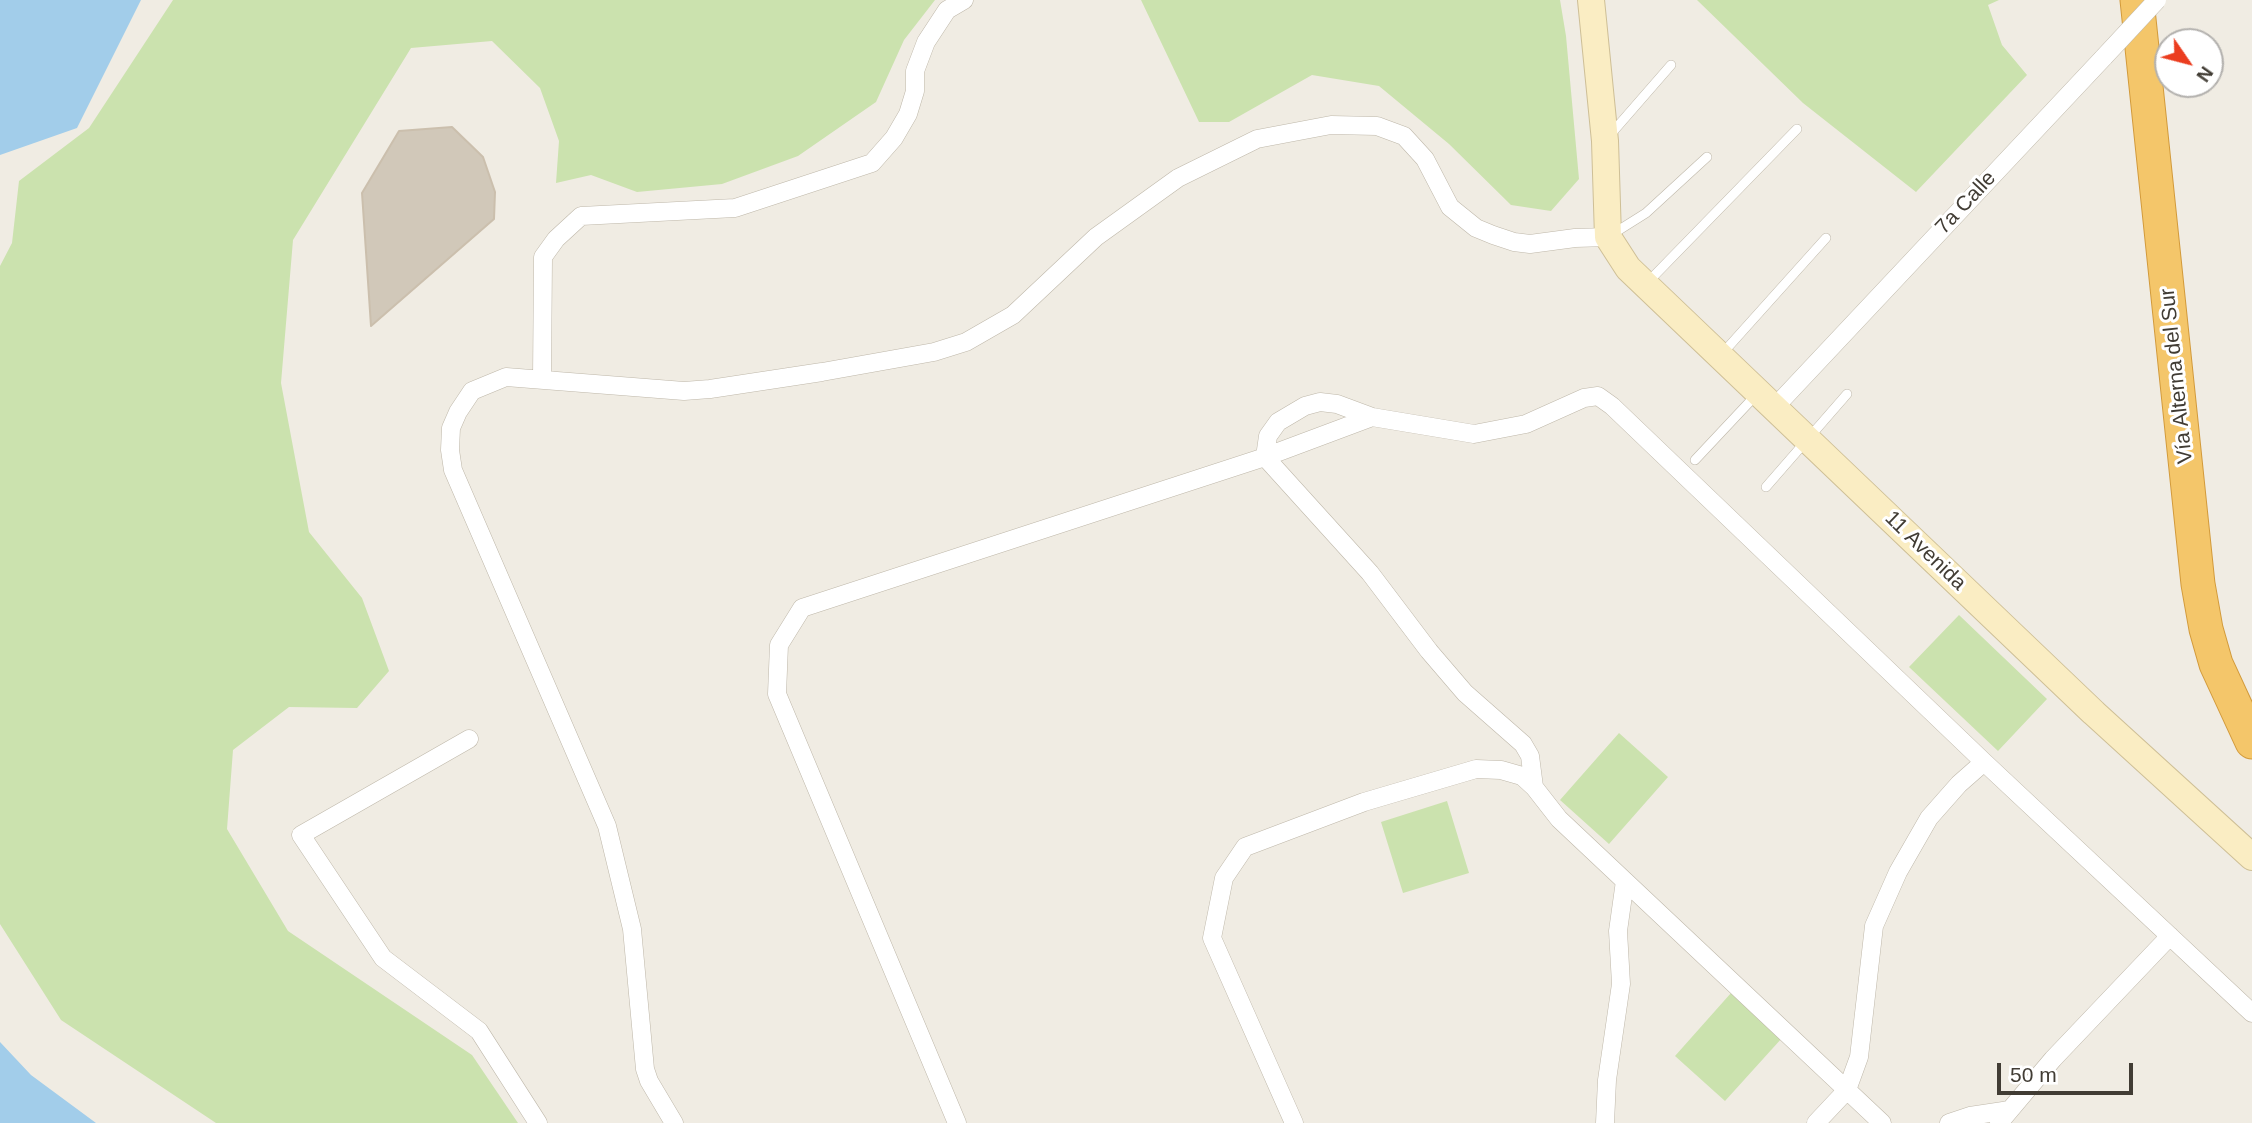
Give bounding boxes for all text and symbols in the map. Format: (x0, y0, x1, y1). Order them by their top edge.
north arrow (2154, 28, 2224, 98)
text: N (2192, 63, 2218, 86)
street label: 7a Calle (1931, 166, 2001, 240)
street label: Vía Alterna del Sur (2155, 287, 2199, 465)
street label: 11 Avenida (1879, 506, 1971, 596)
scale bar (2000, 1050, 2136, 1094)
text: 50 m (2010, 1063, 2057, 1086)

